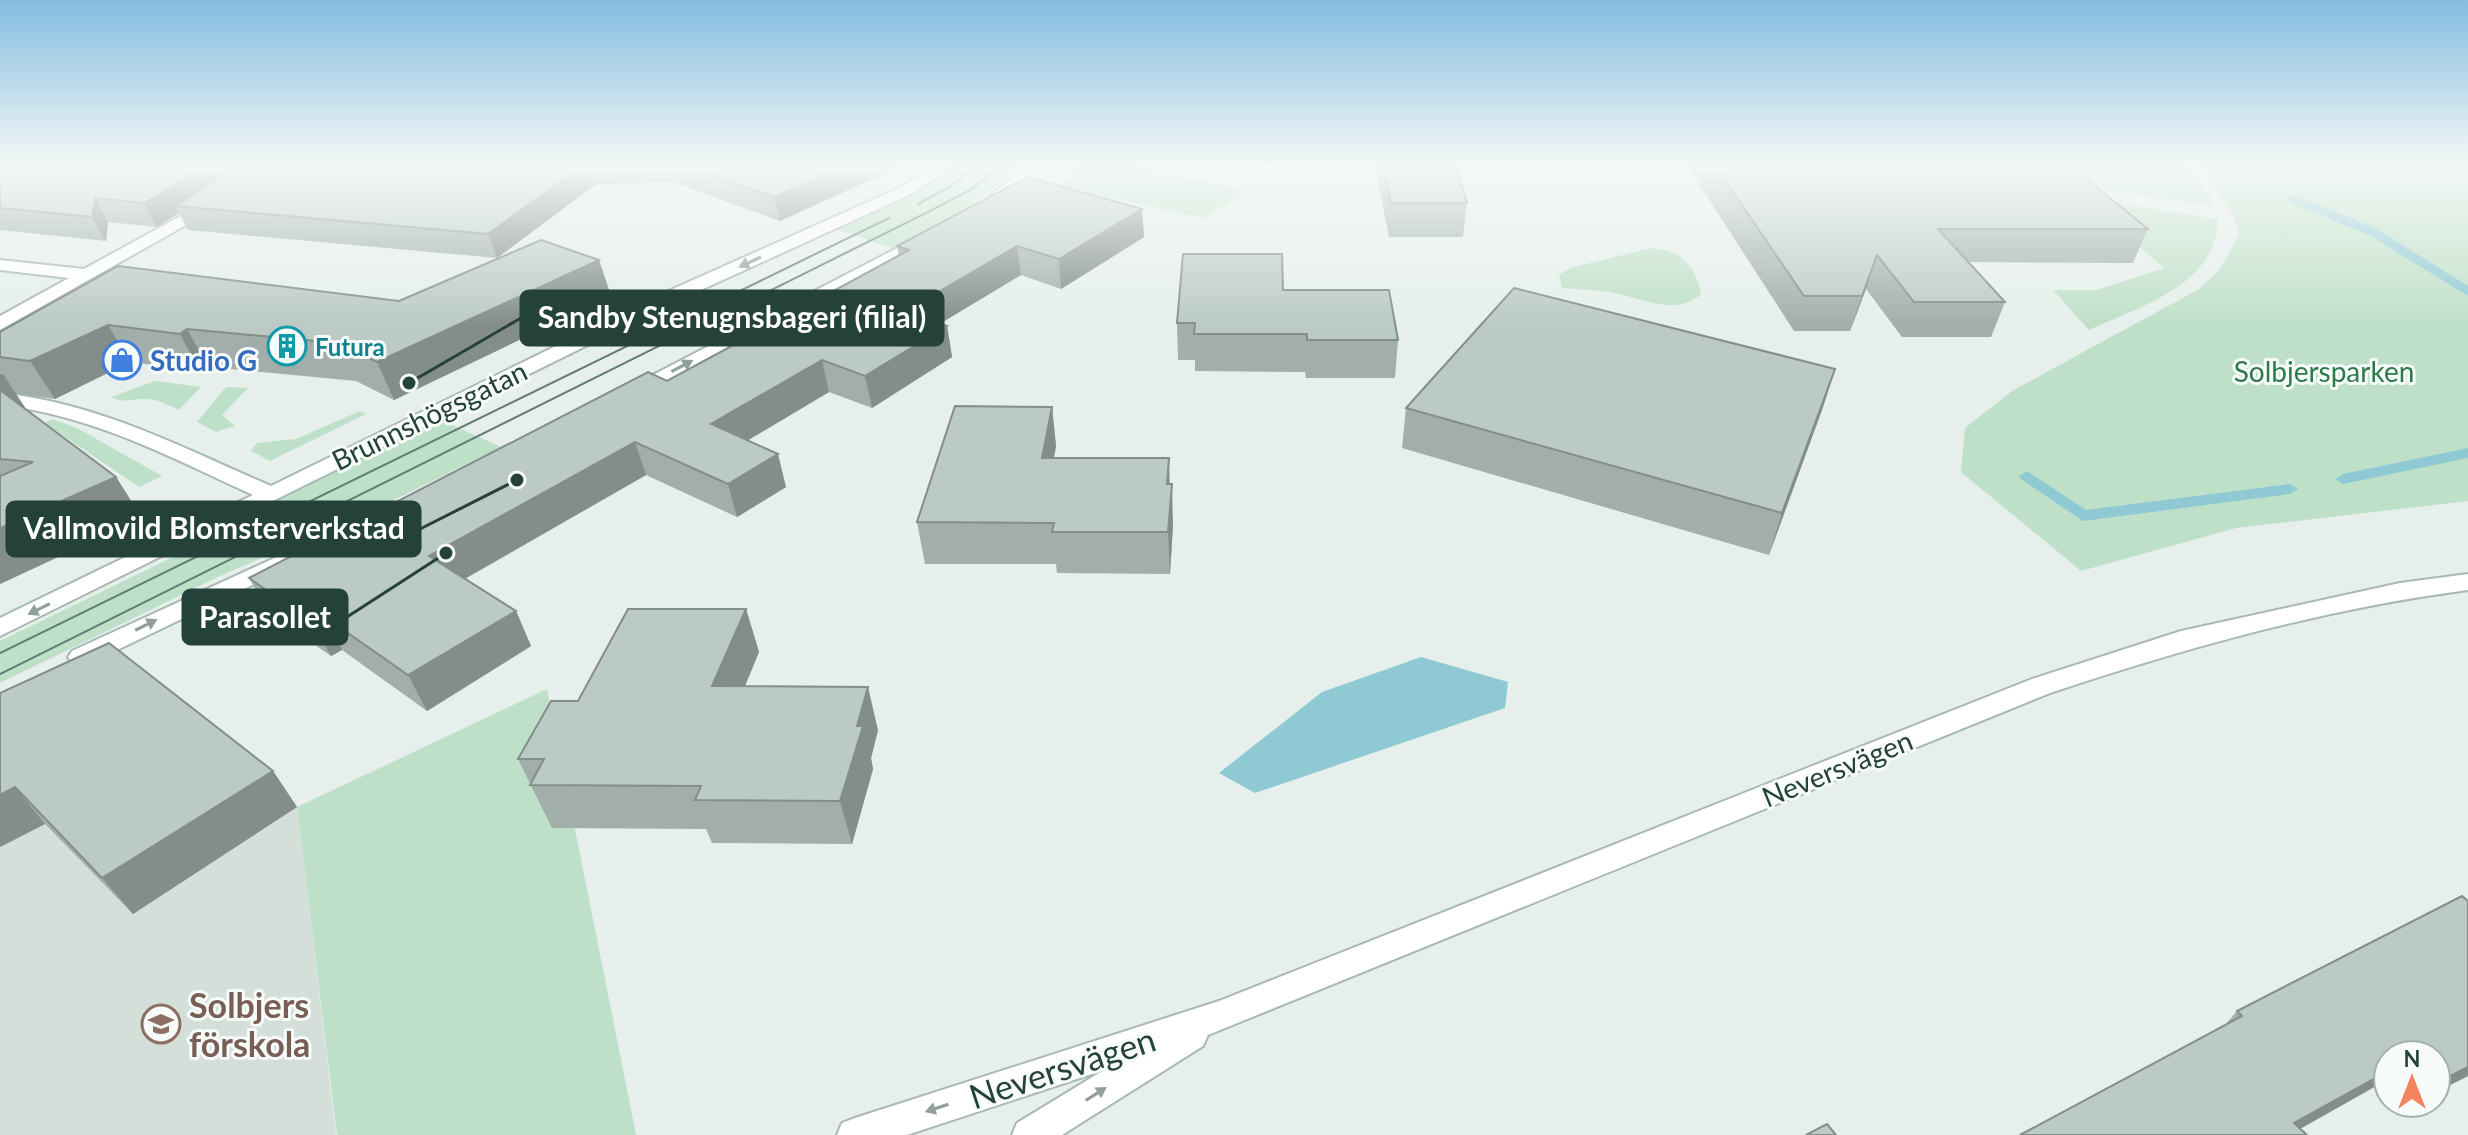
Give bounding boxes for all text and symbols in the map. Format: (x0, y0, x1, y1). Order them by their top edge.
one-way arrow (739, 255, 762, 269)
callout: Sandby Stenugnsbageri (filial) (521, 291, 943, 345)
text: Sandby Stenugnsbageri (filial) (538, 298, 926, 334)
building icon: Futura (266, 325, 308, 367)
place label: Futura (315, 332, 385, 361)
shop icon: Studio G (101, 339, 143, 381)
place label: Studio G (150, 343, 257, 377)
street label: Brunnshögsgatan (326, 353, 532, 477)
park label: Solbjersparken (2234, 354, 2414, 388)
one-way arrow (670, 359, 693, 372)
callout: Vallmovild Blomsterverkstad (7, 502, 420, 556)
text: Vallmovild Blomsterverkstad (22, 509, 405, 545)
callout: Parasollet (183, 590, 347, 644)
text: Parasollet (199, 598, 331, 634)
one-way arrow (27, 602, 51, 616)
one-way arrow (134, 619, 157, 632)
street label: Neversvägen (1757, 722, 1917, 814)
place label: Solbjers förskola (189, 984, 310, 1064)
school or university icon: Solbjers förskola (140, 1003, 182, 1045)
street label: Neversvägen (964, 1018, 1160, 1116)
north arrow (2372, 1039, 2452, 1119)
text: N (2404, 1045, 2420, 1072)
one-way arrow (1085, 1087, 1107, 1101)
one-way arrow (924, 1102, 948, 1115)

